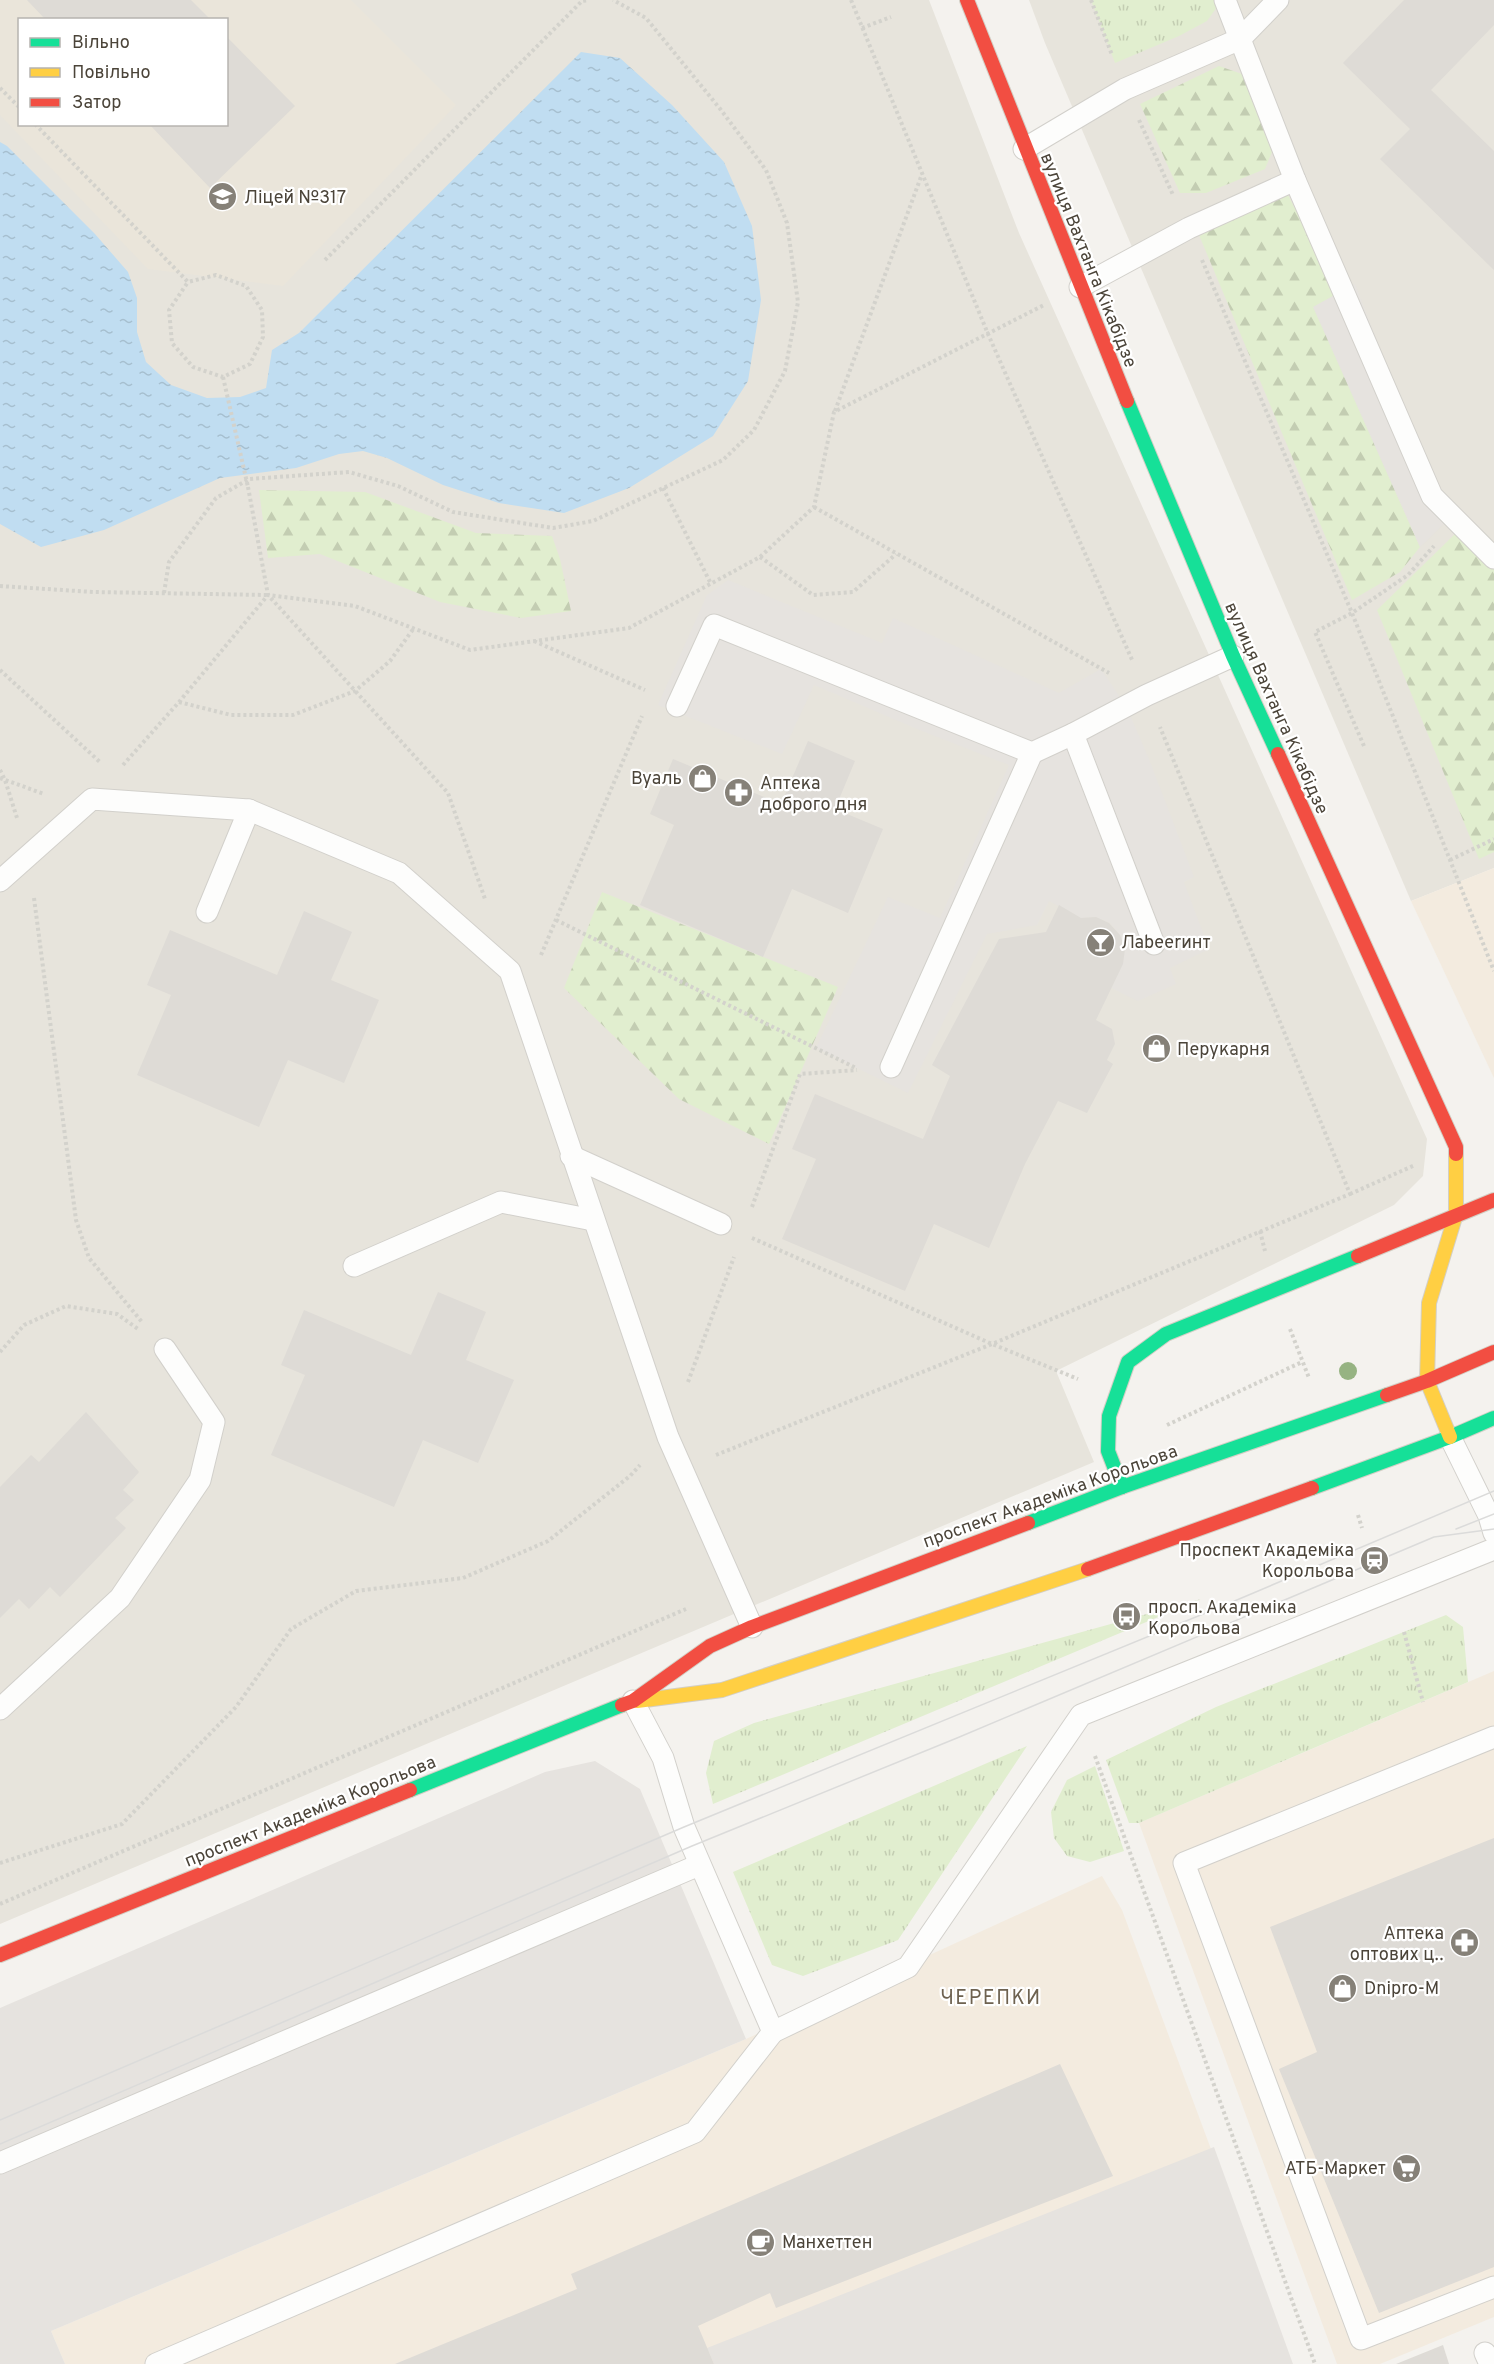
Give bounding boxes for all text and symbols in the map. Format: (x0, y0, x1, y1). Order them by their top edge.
legend (18, 18, 228, 126)
text: Вільно (72, 32, 130, 55)
text: Повільно (72, 62, 151, 85)
text: Затор (72, 92, 121, 115)
street label: вулиця Вахтанга Кікабідзе (1034, 150, 1141, 371)
school or university icon: Ліцей №317 (207, 181, 239, 213)
place label: Ліцей №317 (244, 187, 346, 210)
street label: вулиця Вахтанга Кікабідзе (1218, 599, 1333, 818)
shop icon: Вуаль (687, 762, 719, 794)
place label: Вуаль (631, 768, 682, 791)
place label: Аптека доброго дня (760, 773, 867, 817)
pharmacy icon: Аптека доброго дня (723, 777, 755, 809)
bar icon: Лаbeerинт (1084, 926, 1116, 958)
place label: Лаbeerинт (1121, 932, 1211, 955)
shop icon: Перукарня (1140, 1033, 1172, 1065)
place label: Перукарня (1177, 1039, 1270, 1062)
street label: проспект Академіка Корольова (920, 1441, 1181, 1554)
place label: Проспект Академіка Корольова (1179, 1540, 1354, 1584)
station icon: Проспект Академіка Корольова (1359, 1544, 1391, 1576)
place label: просп. Академіка Корольова (1148, 1597, 1297, 1641)
bus stop icon: просп. Академіка Корольова (1111, 1601, 1143, 1633)
street label: проспект Академіка Корольова (181, 1751, 440, 1873)
place label: Аптека оптових ц‥ (1350, 1923, 1444, 1967)
pharmacy icon: Аптека оптових ц‥ (1449, 1927, 1481, 1959)
shop icon: Dnipro-M (1327, 1972, 1359, 2004)
place label: Dnipro-M (1364, 1978, 1439, 2001)
district label: ЧЕРЕПКИ (940, 1986, 1042, 2012)
supermarket icon: АТБ-Маркет (1391, 2152, 1423, 2184)
place label: АТБ-Маркет (1285, 2158, 1386, 2181)
cafe icon: Манхеттен (745, 2226, 777, 2258)
place label: Манхеттен (782, 2232, 872, 2255)

